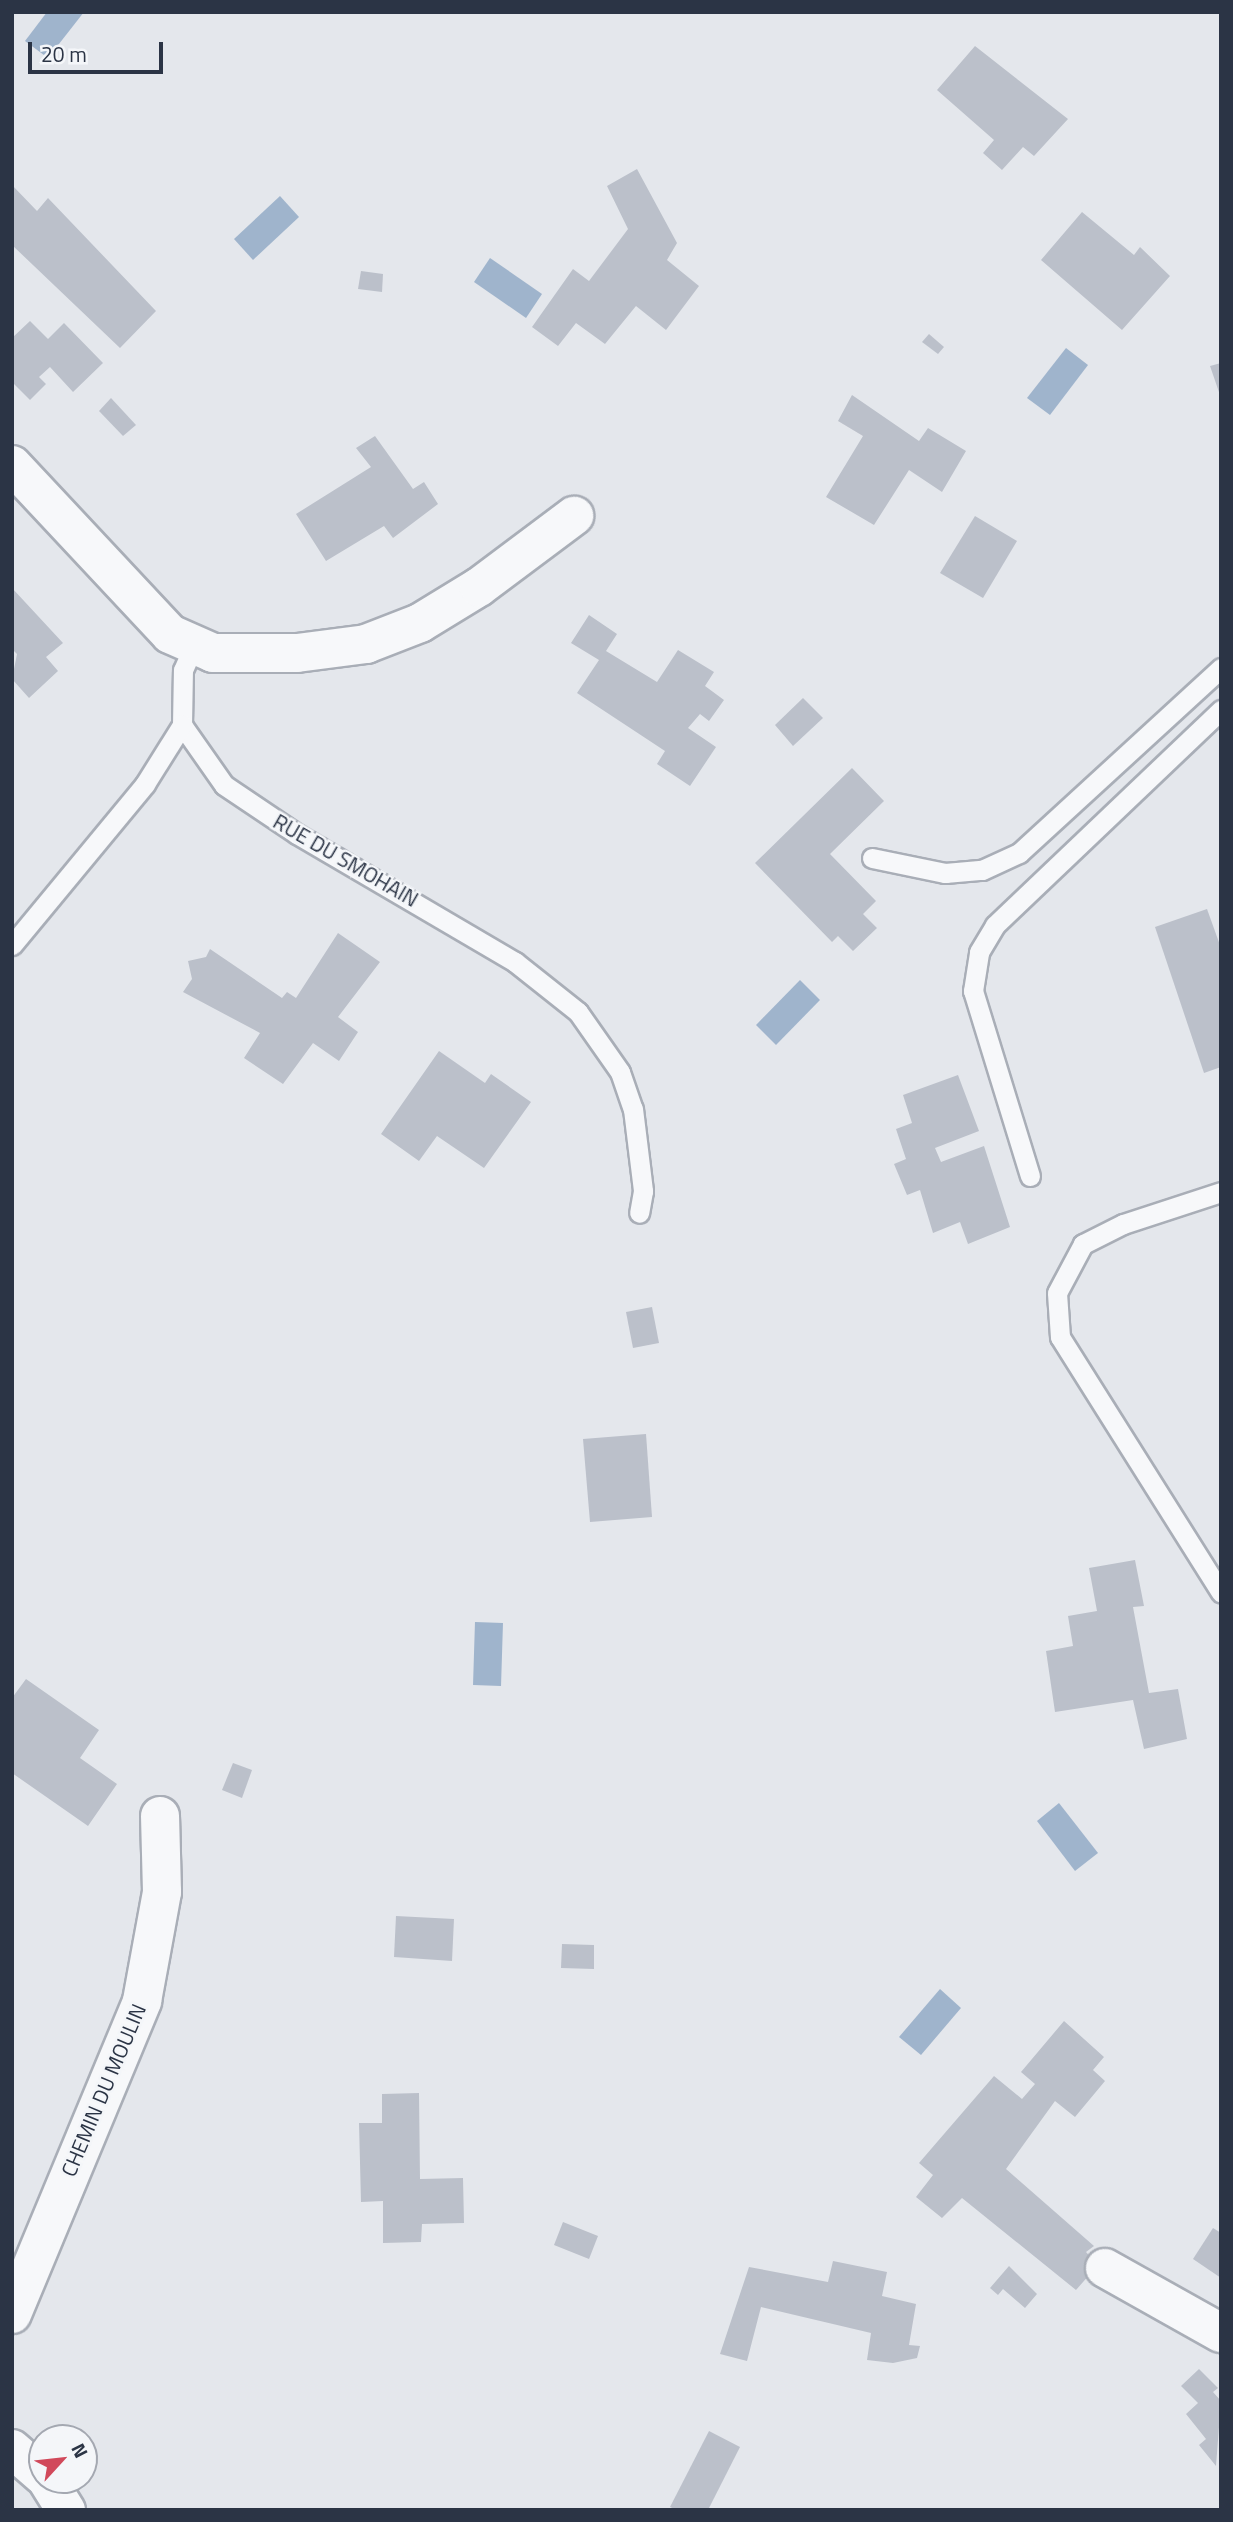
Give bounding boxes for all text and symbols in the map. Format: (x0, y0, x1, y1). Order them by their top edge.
scale bar (32, 28, 166, 72)
text: 20 m (41, 38, 87, 70)
street label: RUE DU SMOHAIN (269, 808, 423, 912)
street label: CHEMIN DU MOULIN (55, 2000, 151, 2180)
north arrow (28, 2424, 98, 2494)
text: N (64, 2438, 96, 2463)

